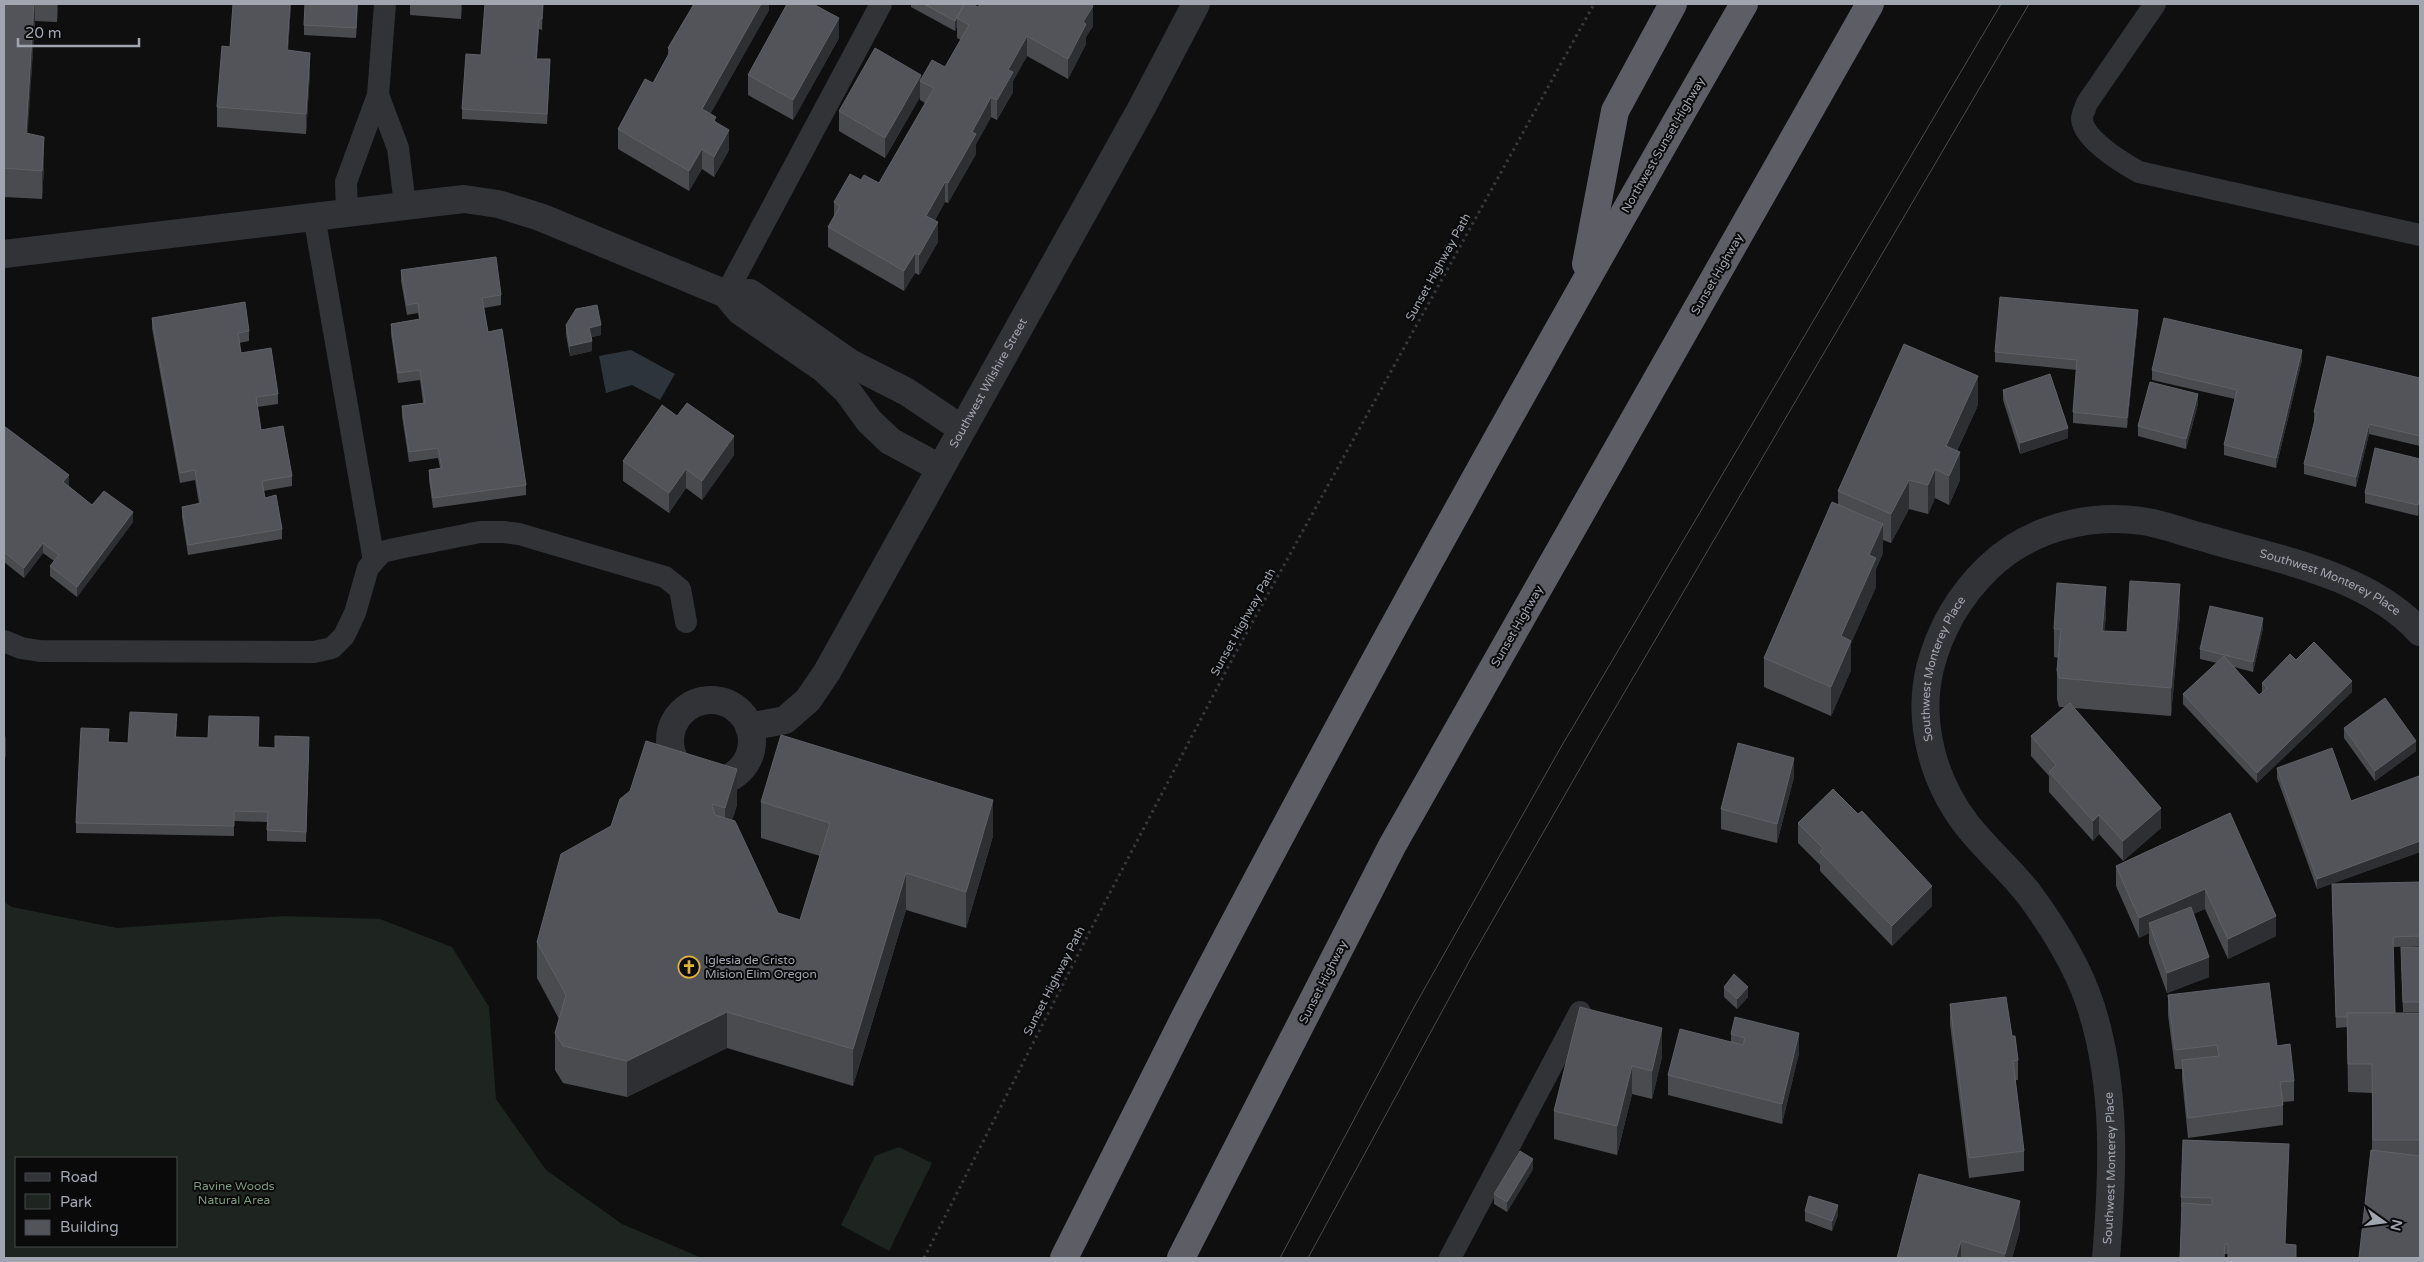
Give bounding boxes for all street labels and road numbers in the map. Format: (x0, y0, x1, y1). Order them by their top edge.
street label: Northwest Sunset Highway (1618, 74, 1708, 215)
street label: Sunset Highway Path (1403, 211, 1473, 323)
street label: Sunset Highway (1688, 230, 1746, 317)
street label: Southwest Wilshire Street (946, 315, 1030, 450)
street label: Southwest Monterey Place (2258, 546, 2403, 618)
street label: Sunset Highway Path (1208, 566, 1278, 678)
street label: Sunset Highway (1488, 582, 1546, 669)
street label: Southwest Monterey Place (1918, 593, 1968, 743)
street label: Sunset Highway Path (1020, 924, 1088, 1038)
street label: Sunset Highway (1296, 938, 1350, 1026)
street label: Southwest Monterey Place (2100, 1091, 2118, 1245)

